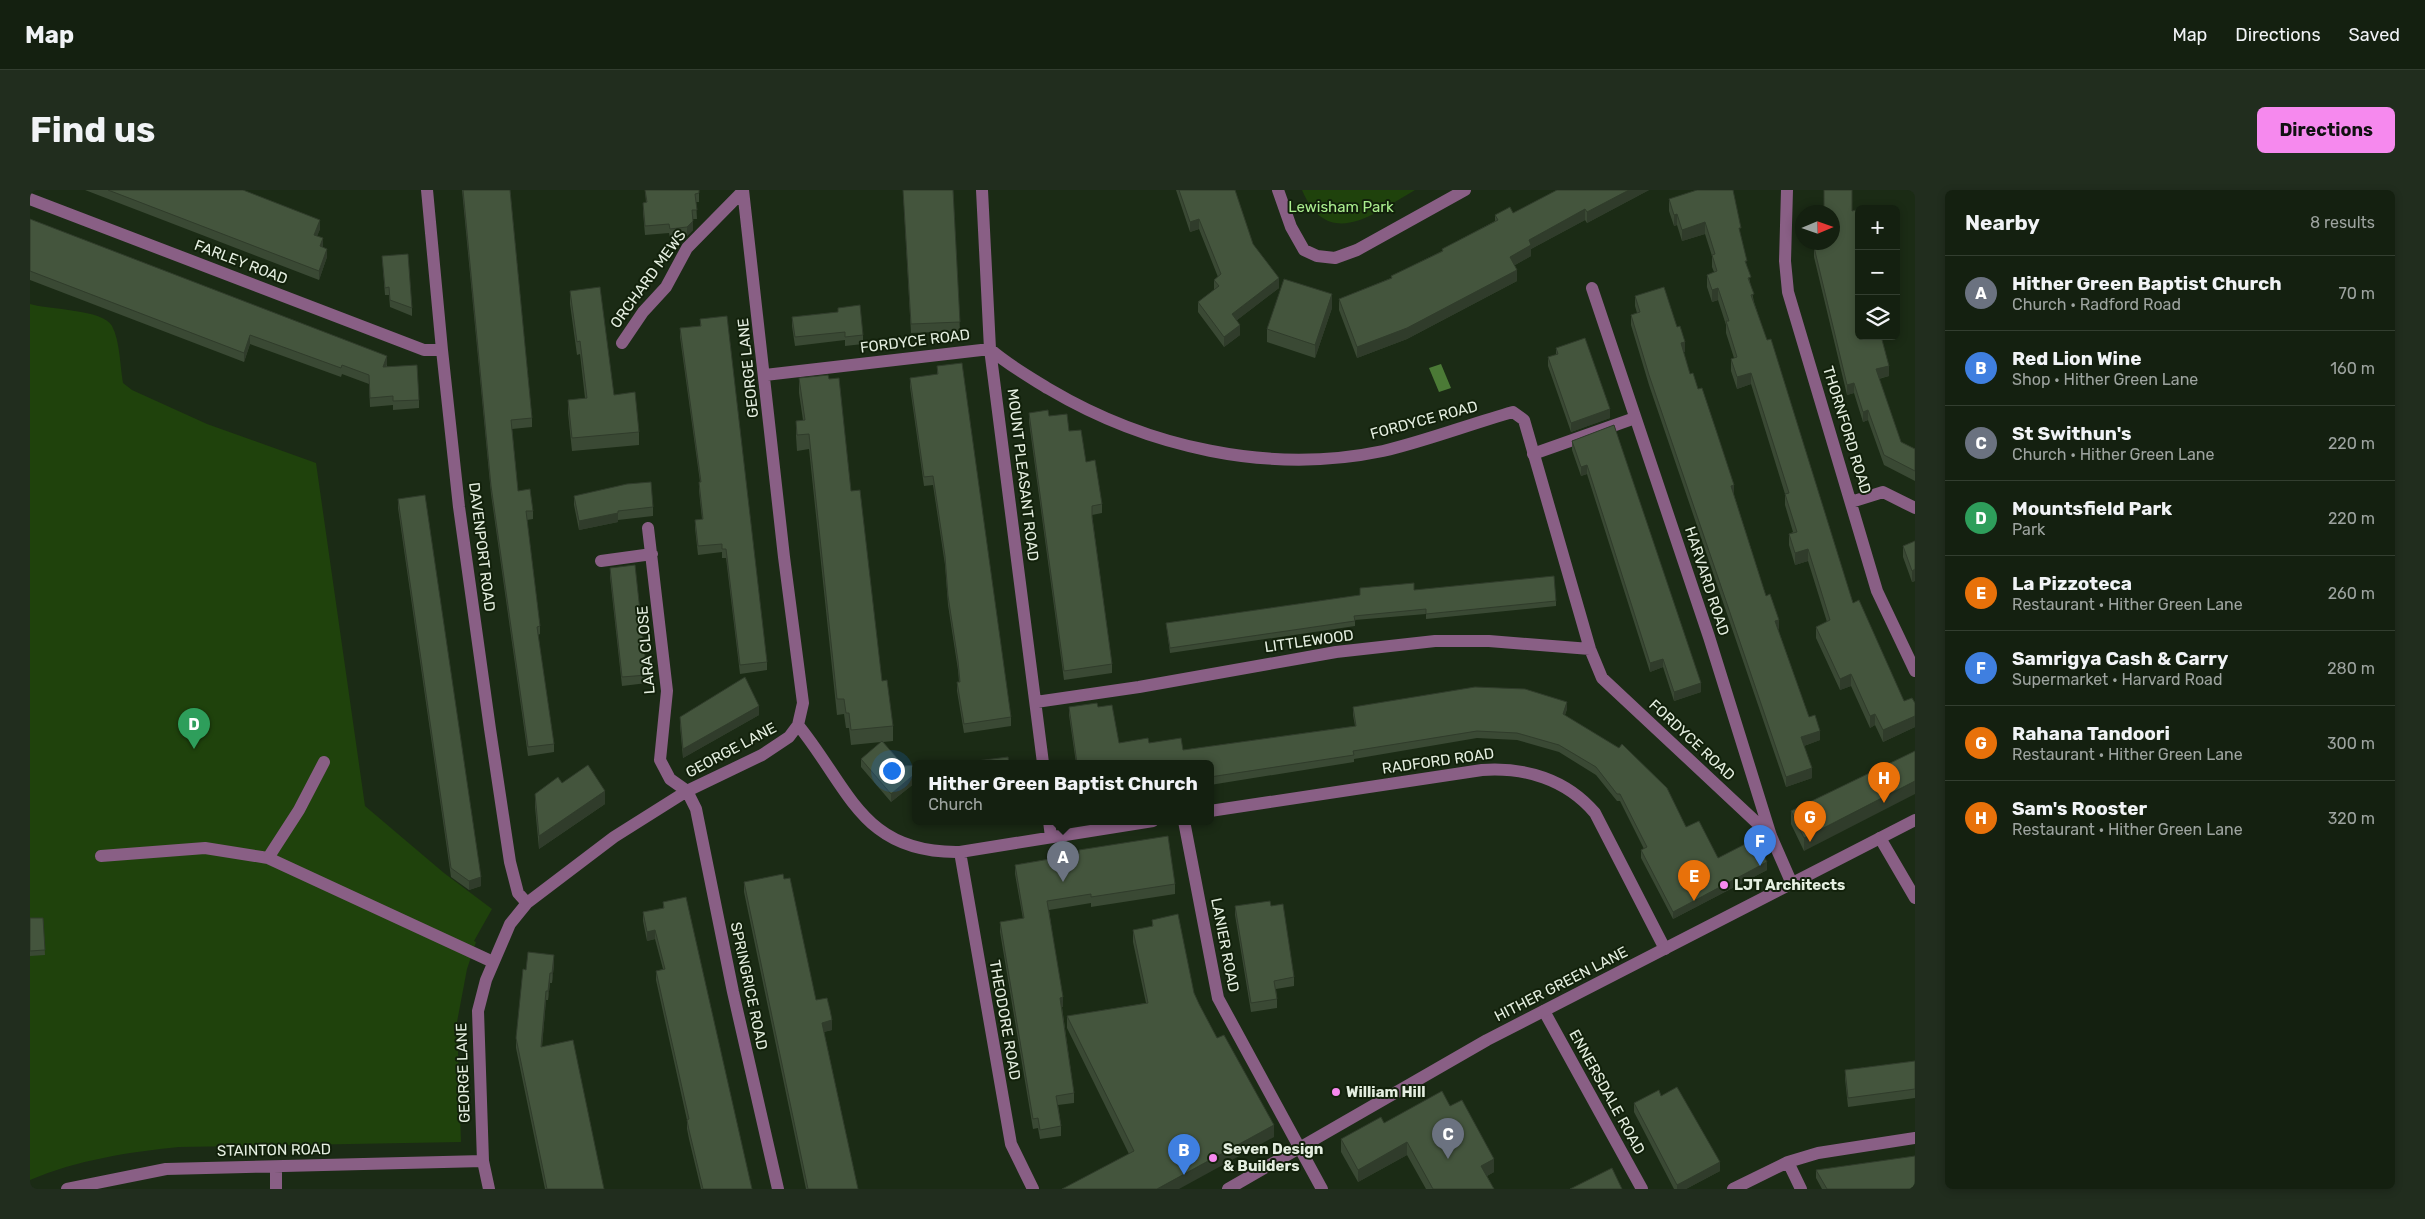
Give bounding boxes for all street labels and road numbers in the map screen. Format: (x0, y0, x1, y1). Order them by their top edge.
street label: ORCHARD MEWS (606, 226, 690, 332)
street label: FARLEY ROAD (192, 236, 290, 288)
street label: GEORGE LANE (734, 317, 762, 419)
street label: FORDYCE ROAD (859, 325, 971, 357)
street label: THORNFORD ROAD (1819, 364, 1875, 496)
street label: MOUNT PLEASANT ROAD (1003, 388, 1043, 562)
street label: FORDYCE ROAD (1368, 397, 1480, 443)
street label: DAVENPORT ROAD (465, 481, 499, 613)
street label: HARVARD ROAD (1681, 524, 1733, 638)
street label: LARA CLOSE (633, 605, 659, 695)
street label: LITTLEWOOD (1263, 626, 1355, 656)
street label: FORDYCE ROAD (1645, 696, 1739, 784)
street label: GEORGE LANE (683, 719, 779, 781)
street label: RADFORD ROAD (1381, 744, 1495, 778)
street label: LANIER ROAD (1207, 896, 1243, 994)
street label: SPRINGRICE ROAD (727, 920, 771, 1052)
street label: HITHER GREEN LANE (1491, 943, 1631, 1025)
street label: THEODORE ROAD (986, 958, 1024, 1082)
street label: GEORGE LANE (452, 1023, 474, 1123)
street label: ENNERSDALE ROAD (1565, 1027, 1649, 1157)
street label: STAINTON ROAD (217, 1140, 331, 1160)

